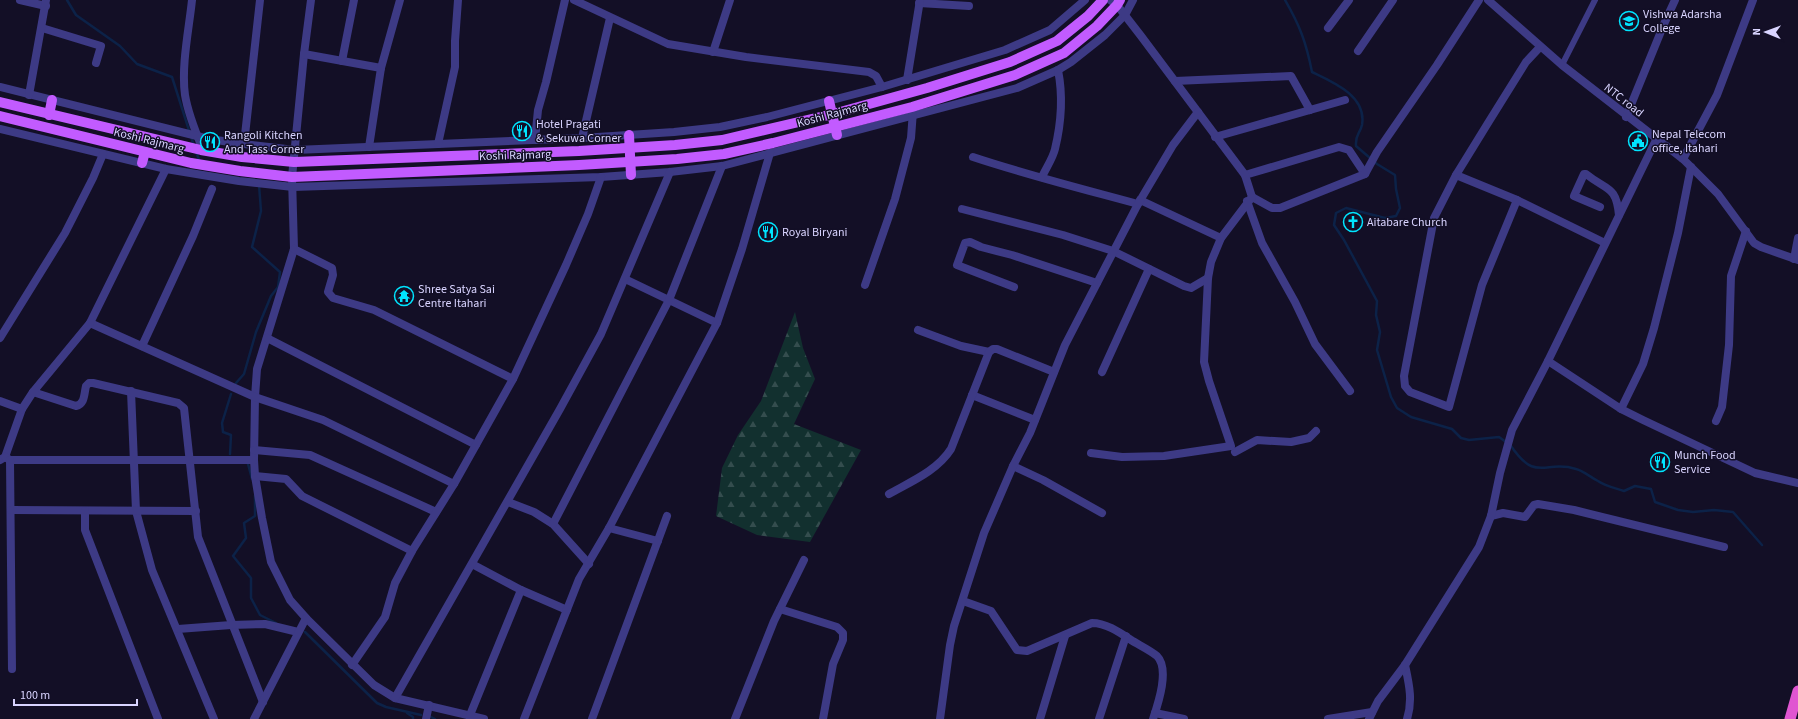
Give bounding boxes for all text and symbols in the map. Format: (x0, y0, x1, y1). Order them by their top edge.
place label: Vishwa Adarsha College (1643, 6, 1722, 37)
school or university icon: Vishwa Adarsha College (1618, 10, 1640, 32)
north arrow (1746, 12, 1786, 52)
text: N (1749, 28, 1764, 36)
street label: NTC road (1600, 79, 1647, 121)
street label: Koshi Rajmarg (795, 97, 869, 132)
place label: Hotel Pragati & Sekuwa Corner (536, 116, 622, 147)
restaurant icon: Hotel Pragati & Sekuwa Corner (511, 120, 533, 142)
street label: Koshi Rajmarg (112, 124, 186, 157)
place label: Nepal Telecom office, Itahari (1652, 126, 1726, 157)
place label: Rangoli Kitchen And Tass Corner (224, 127, 305, 158)
public building icon: Nepal Telecom office, Itahari (1627, 130, 1649, 152)
restaurant icon: Rangoli Kitchen And Tass Corner (199, 131, 221, 153)
street label: Koshi Rajmarg (479, 146, 551, 165)
church icon: Aitabare Church (1342, 211, 1364, 233)
place label: Aitabare Church (1367, 214, 1447, 231)
restaurant icon: Royal Biryani (757, 221, 779, 243)
place label: Royal Biryani (782, 224, 847, 241)
place label: Shree Satya Sai Centre Itahari (418, 281, 495, 312)
temple icon: Shree Satya Sai Centre Itahari (393, 285, 415, 307)
place label: Munch Food Service (1674, 447, 1736, 478)
restaurant icon: Munch Food Service (1649, 451, 1671, 473)
scale bar (14, 681, 137, 707)
text: 100 m (20, 687, 50, 704)

